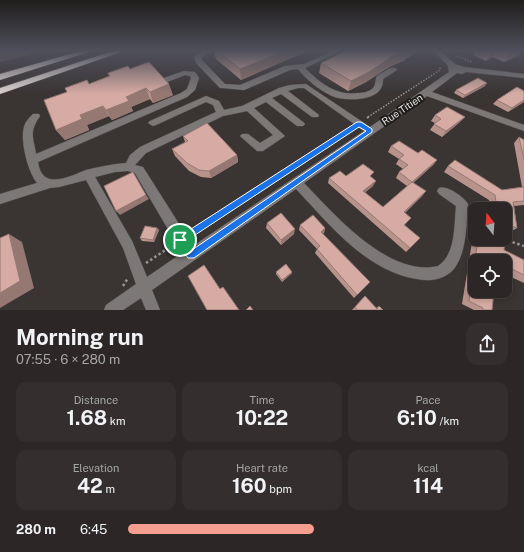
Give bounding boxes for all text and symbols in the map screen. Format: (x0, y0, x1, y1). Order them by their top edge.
street label: Rue Titien (379, 91, 425, 127)
north arrow (468, 202, 512, 246)
map controls (468, 202, 512, 298)
pin (163, 223, 197, 257)
icon: arrive (169, 229, 191, 251)
button: locate (468, 254, 512, 298)
button: share (466, 323, 508, 365)
text: Morning run (16, 324, 144, 350)
text: 07:55 · 6 × 280 m (16, 352, 120, 367)
text: Distance (74, 394, 118, 406)
text: Time (249, 394, 275, 406)
text: Pace (415, 394, 441, 406)
text: 1.68 (67, 406, 107, 430)
text: 10:22 (236, 406, 288, 430)
text: 6:10 (397, 406, 437, 430)
text: km (107, 415, 125, 427)
text: /km (437, 415, 459, 427)
text: Elevation (73, 462, 119, 474)
text: Heart rate (236, 462, 288, 474)
text: kcal (417, 462, 439, 474)
text: 42 (77, 474, 103, 498)
text: 160 (232, 474, 267, 498)
text: 114 (413, 474, 443, 498)
text: m (103, 483, 115, 495)
text: bpm (267, 483, 292, 495)
text: 280 m (16, 522, 56, 537)
text: 6:45 (80, 522, 107, 537)

